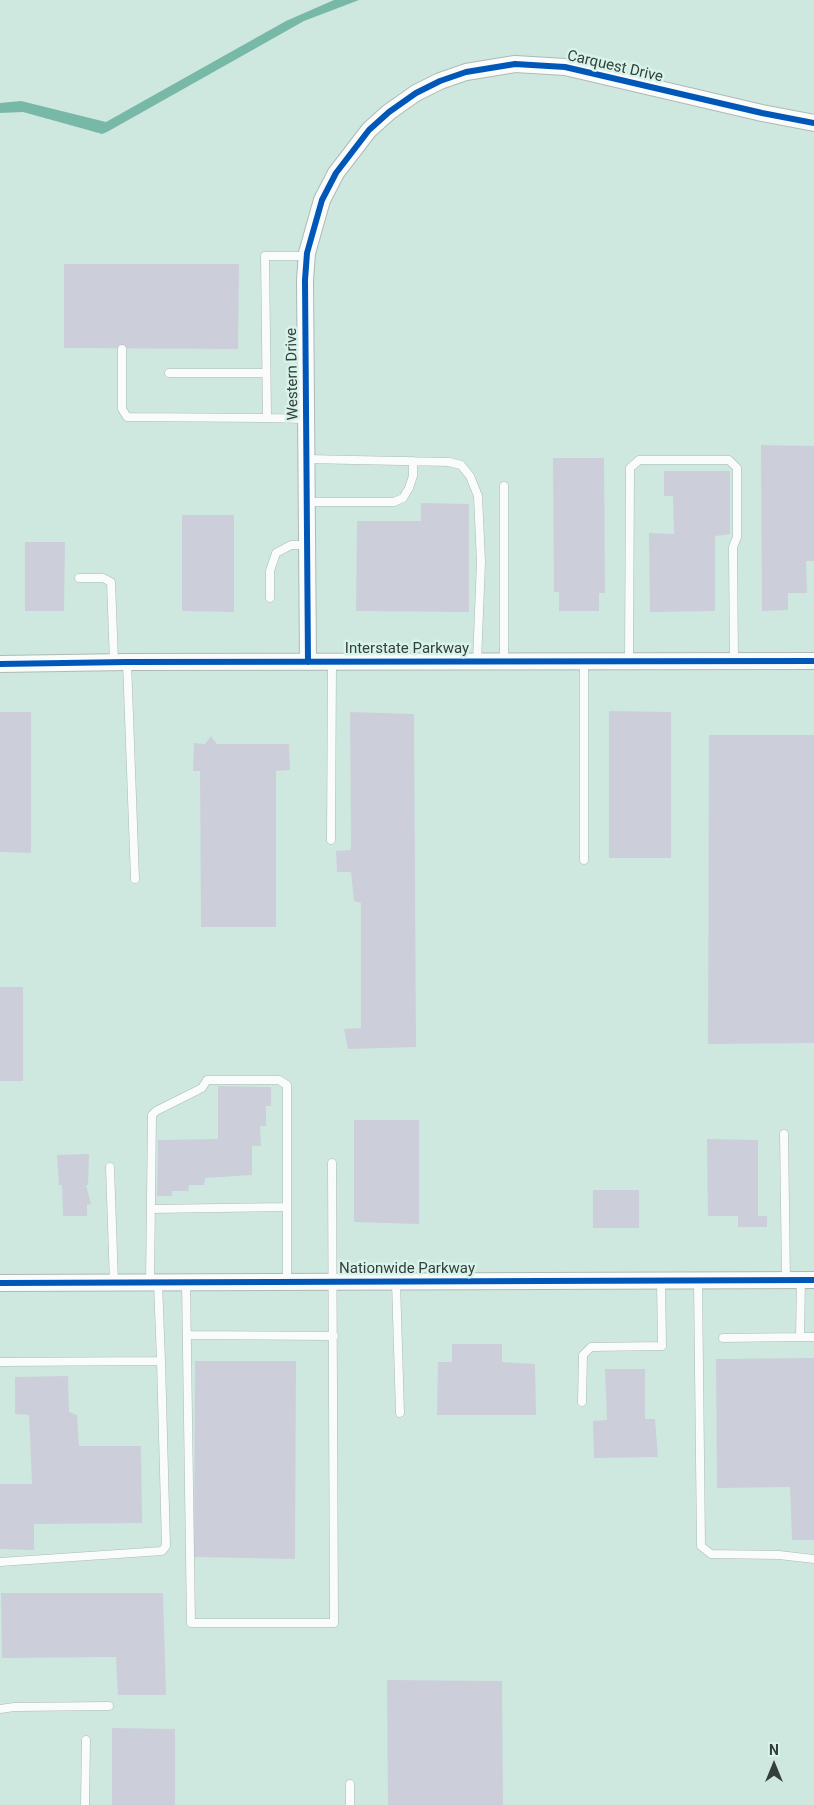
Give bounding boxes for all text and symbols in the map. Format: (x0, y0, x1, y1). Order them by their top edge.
street label: Carquest Drive (565, 47, 665, 87)
street label: Western Drive (283, 328, 303, 420)
street label: Interstate Parkway (345, 640, 469, 658)
street label: Nationwide Parkway (339, 1260, 475, 1278)
north arrow (749, 1740, 799, 1790)
text: N (769, 1742, 779, 1758)

